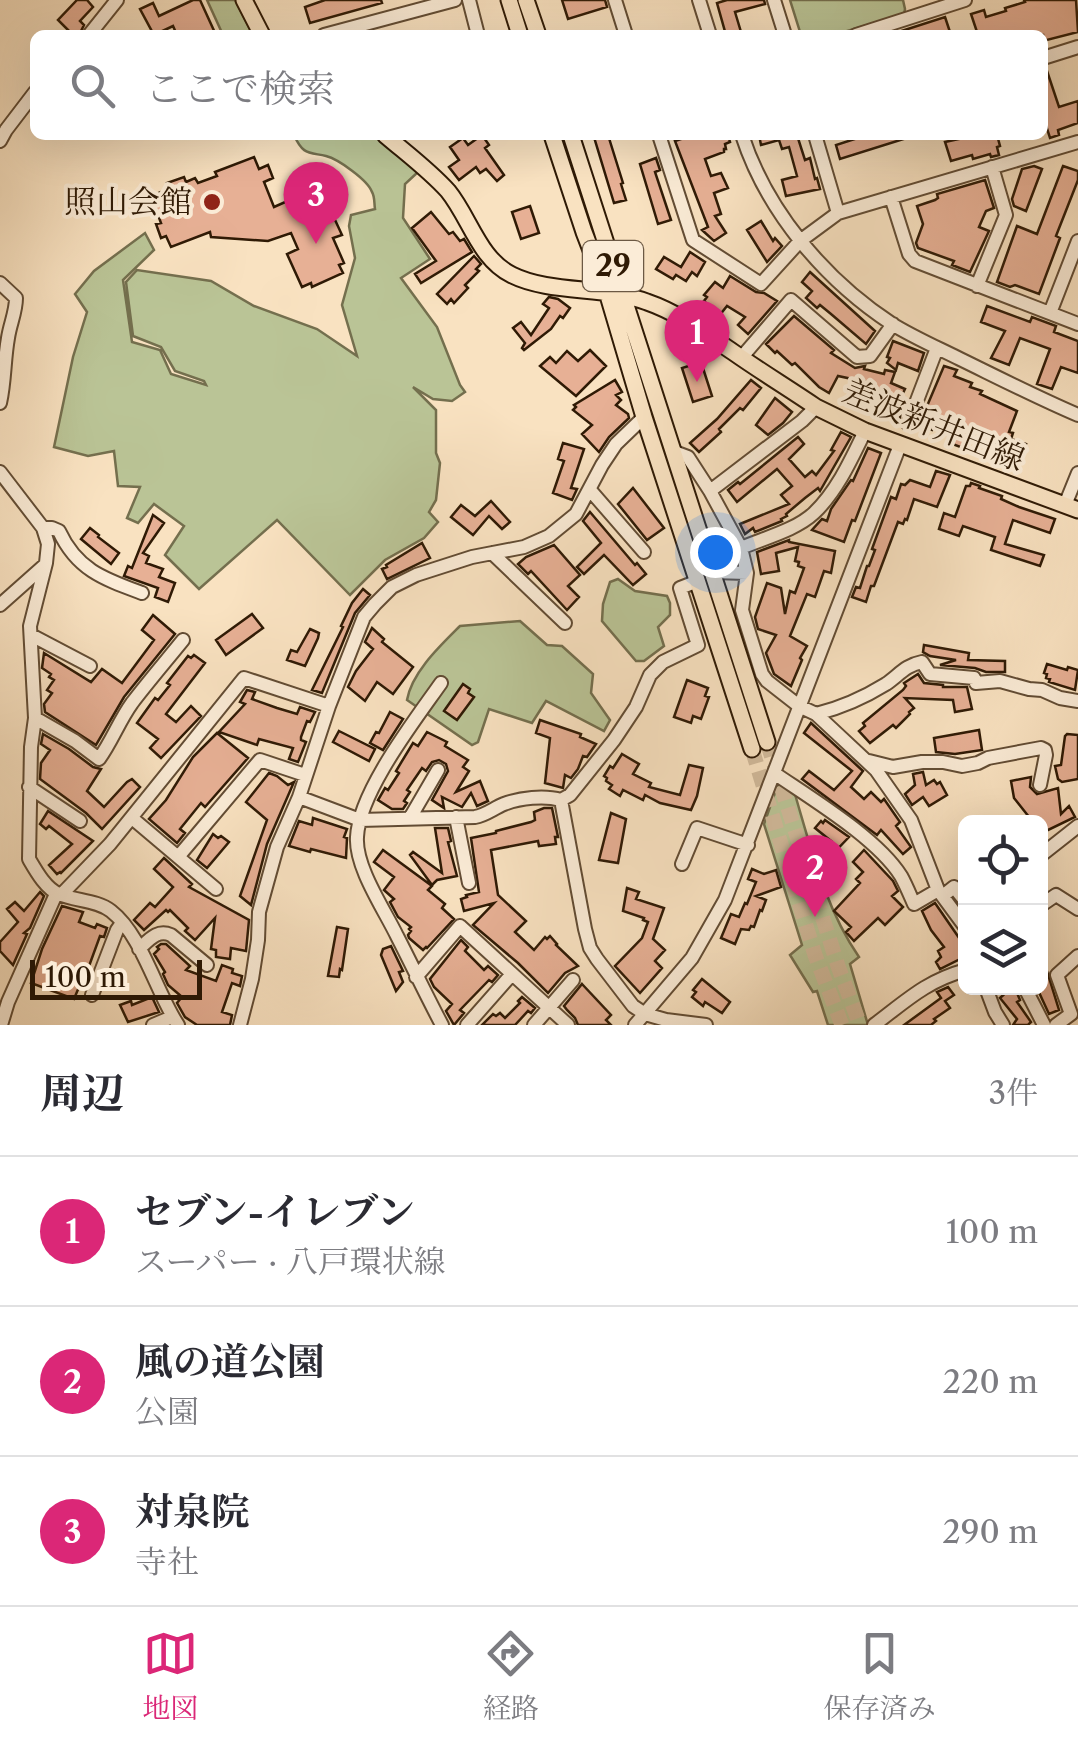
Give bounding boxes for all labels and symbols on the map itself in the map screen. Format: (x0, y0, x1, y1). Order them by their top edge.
pin: 3 (284, 162, 348, 244)
place label: 照山会館 (64, 182, 192, 221)
marker: 照山会館 (201, 191, 223, 213)
road number: 29 (583, 241, 643, 291)
pin: 1 (664, 300, 730, 382)
street label: 差波新井田線 (838, 370, 1031, 479)
your location (690, 527, 741, 578)
pin: 2 (782, 834, 848, 917)
scale bar (30, 955, 202, 1000)

